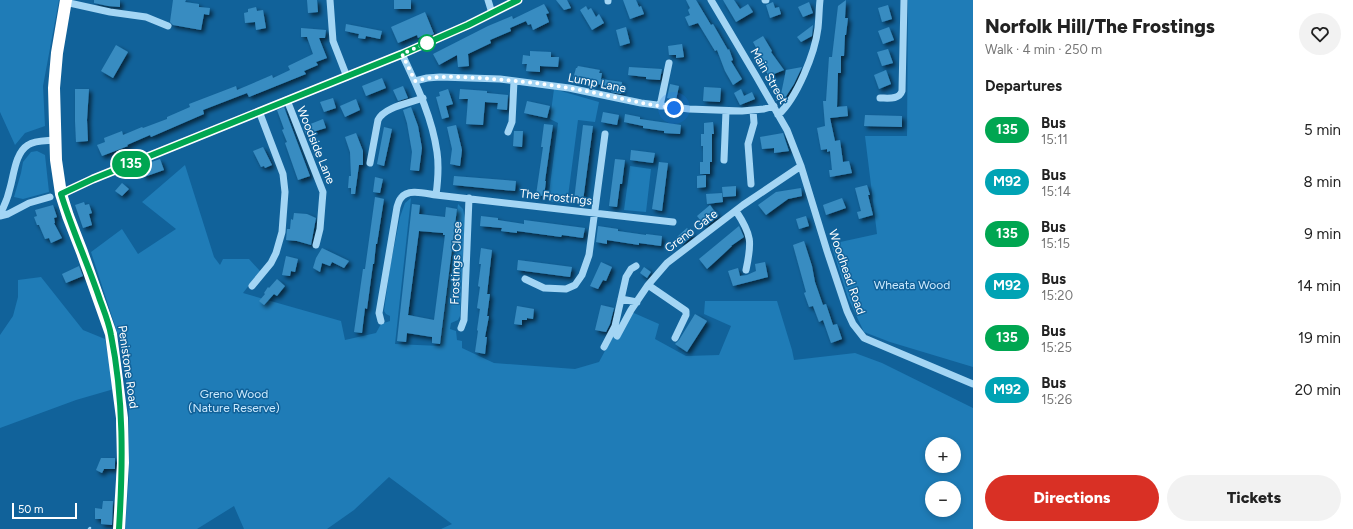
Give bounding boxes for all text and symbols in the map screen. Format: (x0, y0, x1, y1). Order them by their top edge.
button: heart (1299, 13, 1341, 55)
text: Norfolk Hill/The Frostings (985, 15, 1215, 38)
unlabelled marker (418, 34, 436, 52)
text: Walk · 4 min · 250 m (985, 42, 1102, 57)
street label: Main Street (747, 46, 791, 107)
street label: Lump Lane (567, 71, 628, 96)
text: Departures (985, 77, 1062, 95)
your location (664, 98, 684, 118)
street label: Woodside Lane (294, 104, 338, 186)
text: Bus (1041, 114, 1066, 132)
text: 135 (996, 121, 1018, 138)
text: 5 min (1304, 121, 1341, 139)
text: 15:11 (1041, 132, 1068, 147)
line badge: 135 (108, 151, 154, 177)
text: 135 (120, 155, 142, 172)
text: Bus (1041, 166, 1066, 184)
text: M92 (993, 173, 1021, 190)
text: 8 min (1303, 173, 1341, 191)
text: 15:14 (1041, 184, 1071, 199)
street label: The Frostings (519, 186, 593, 208)
street label: Greno Gate (662, 206, 721, 255)
text: Bus (1041, 218, 1066, 236)
street label: Frostings Close (448, 221, 464, 305)
text: 135 (996, 225, 1018, 242)
text: 9 min (1304, 225, 1341, 243)
street label: Woodhead Road (826, 228, 868, 316)
text: 15:15 (1041, 236, 1070, 251)
text: Bus (1041, 270, 1066, 288)
text: M92 (993, 277, 1021, 294)
text: 14 min (1297, 277, 1341, 295)
park label: Wheata Wood (874, 278, 950, 292)
text: 15:20 (1041, 288, 1073, 303)
text: Bus (1041, 322, 1066, 340)
street label: Penistone Road (115, 325, 141, 409)
text: 135 (996, 329, 1018, 346)
text: 19 min (1298, 329, 1341, 347)
text: 15:25 (1041, 340, 1072, 355)
text: Bus (1041, 374, 1066, 392)
text: M92 (993, 381, 1021, 398)
text: 20 min (1295, 381, 1341, 399)
park label: Greno Wood (Nature Reserve) (188, 387, 280, 415)
text: 15:26 (1041, 392, 1072, 407)
map controls (925, 437, 961, 517)
button: + (925, 437, 961, 473)
button: Directions (985, 475, 1159, 521)
button: Tickets (1167, 475, 1341, 521)
button: − (925, 481, 961, 517)
scale bar (12, 501, 77, 520)
text: 50 m (18, 503, 43, 516)

